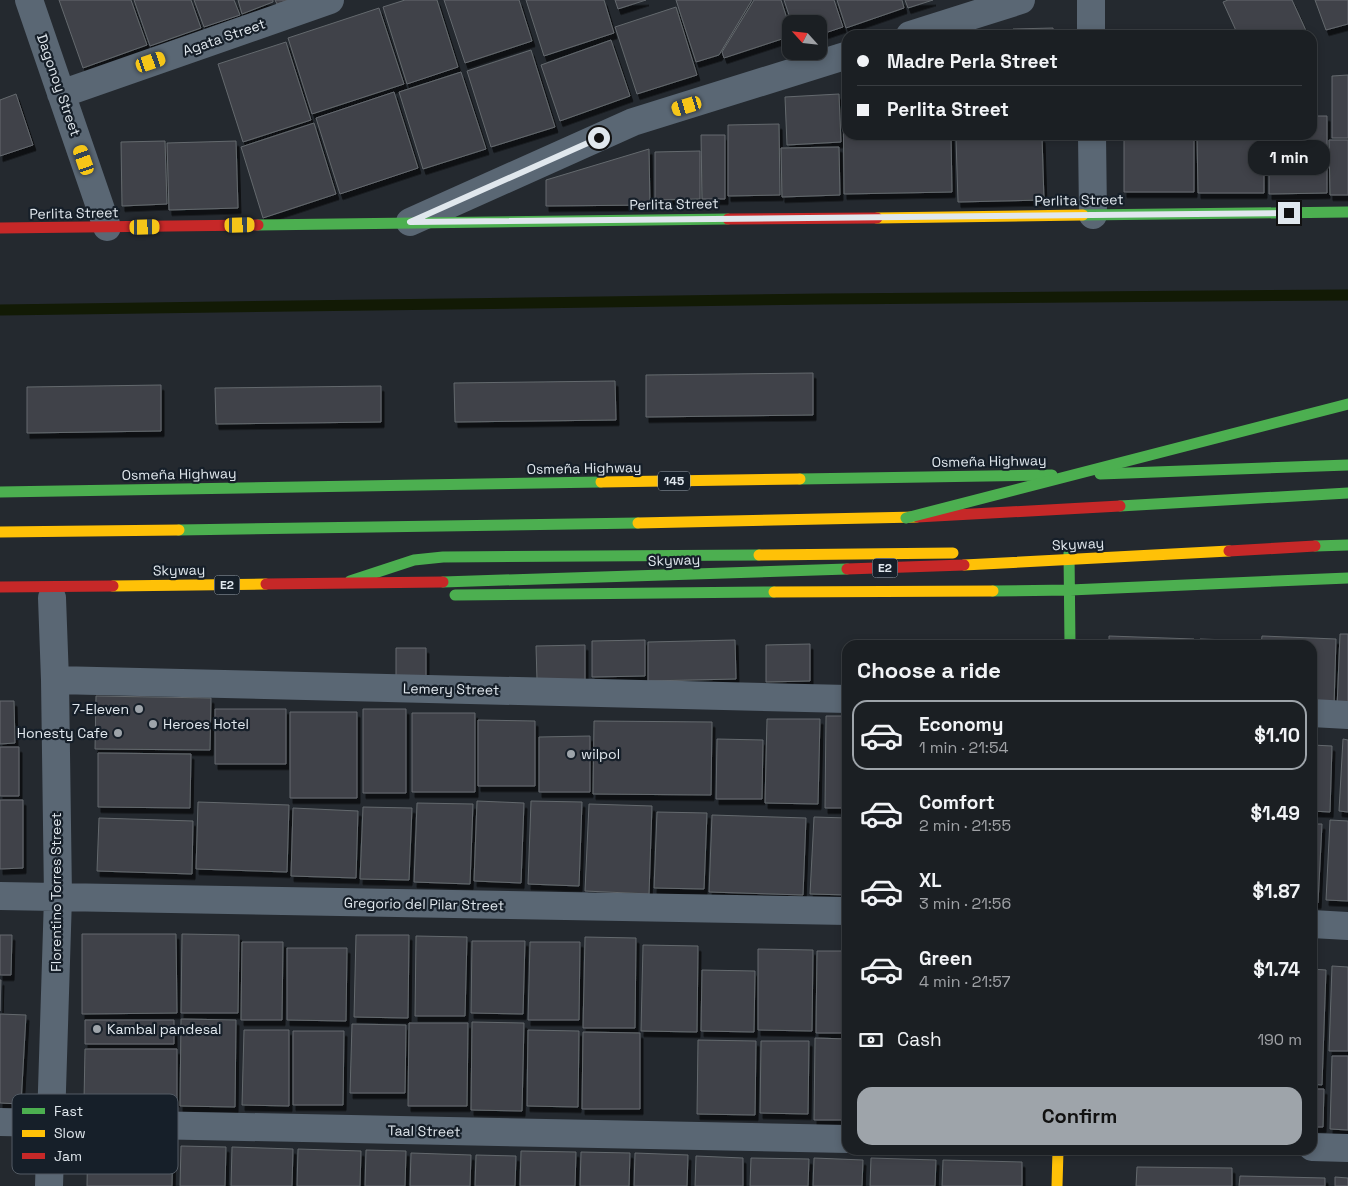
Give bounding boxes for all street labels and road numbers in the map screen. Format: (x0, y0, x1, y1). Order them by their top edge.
street label: Agata Street (180, 14, 268, 60)
street label: Dagonoy Street (33, 31, 85, 139)
street label: Perlita Street (1034, 190, 1124, 210)
street label: Perlita Street (629, 194, 719, 214)
street label: Perlita Street (29, 203, 119, 223)
street label: Osmeña Highway (931, 451, 1047, 471)
street label: Osmeña Highway (526, 458, 642, 478)
street label: Osmeña Highway (121, 464, 237, 484)
road number: 145 (658, 472, 690, 491)
street label: Skyway (1051, 534, 1105, 554)
street label: Skyway (648, 550, 700, 570)
road number: E2 (872, 558, 898, 578)
street label: Skyway (153, 561, 205, 579)
road number: E2 (214, 576, 240, 594)
street label: Lemery Street (403, 679, 499, 699)
street label: Florentino Torres Street (47, 812, 65, 972)
street label: Gregorio del Pilar Street (344, 894, 504, 914)
street label: Taal Street (387, 1121, 461, 1141)

